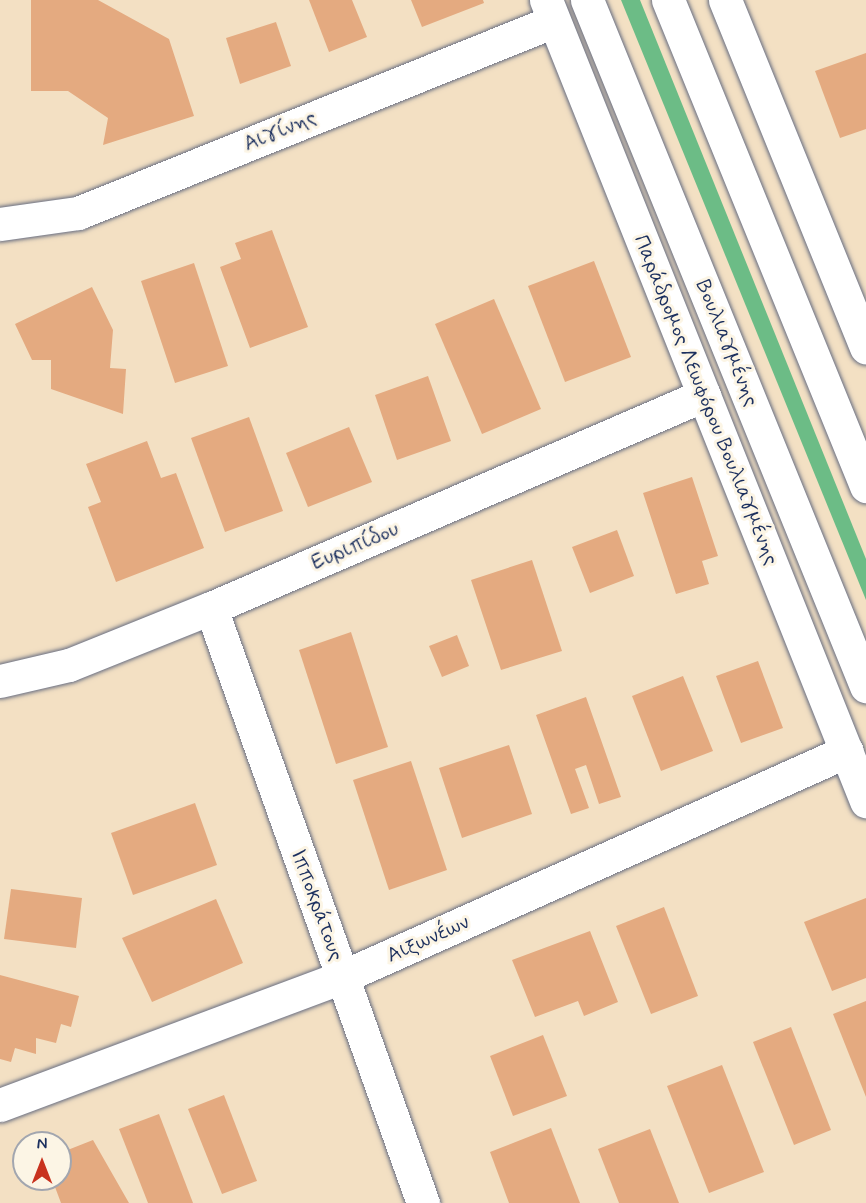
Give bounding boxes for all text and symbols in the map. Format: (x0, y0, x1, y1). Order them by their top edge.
street label: Αιγίνης (240, 105, 320, 157)
street label: Παράδρομος Λεωφόρου Βουλιαγμένης (628, 231, 784, 569)
street label: Βουλιαγμένης (690, 276, 764, 410)
street label: Ευριπίδου (308, 516, 402, 576)
street label: Ιπποκράτους (285, 846, 349, 964)
street label: Αιξωνέων (383, 910, 473, 968)
north arrow (12, 1131, 72, 1191)
text: N (37, 1134, 47, 1155)

